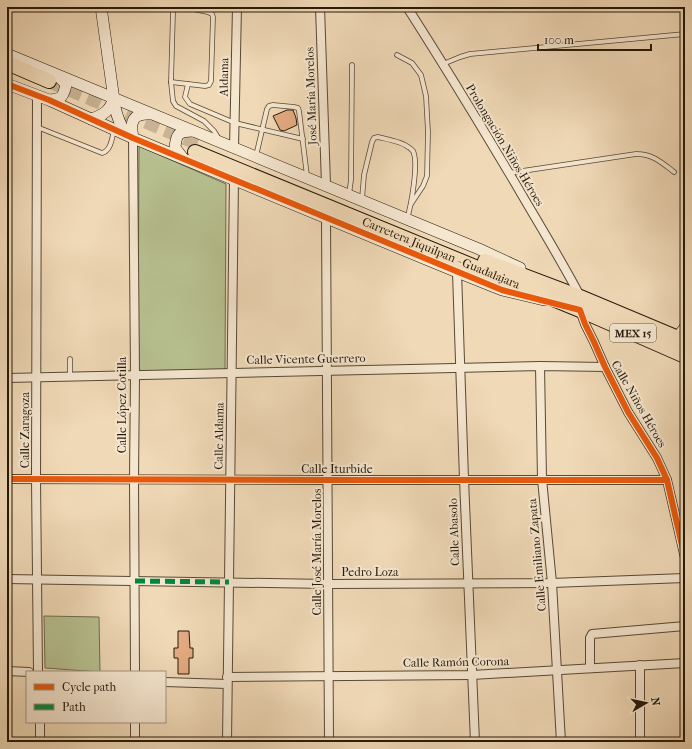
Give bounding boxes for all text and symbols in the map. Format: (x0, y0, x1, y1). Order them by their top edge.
scale bar (538, 26, 651, 52)
text: 100 m (544, 33, 574, 47)
street label: José María Morelos (302, 46, 320, 146)
street label: Aldama (217, 57, 231, 97)
street label: Prolongación Niños Héroes (463, 81, 547, 209)
street label: Carretera Jiquilpan - Guadalajara (360, 214, 523, 292)
road number: MEX 15 (610, 324, 656, 342)
street label: Calle Vicente Guerrero (246, 351, 366, 367)
street label: Calle López Cotilla (115, 356, 129, 453)
street label: Calle Niños Héroes (608, 358, 670, 450)
street label: Calle Zaragoza (18, 391, 32, 468)
street label: Calle Aldama (211, 402, 227, 470)
street label: Calle Iturbide (301, 462, 373, 476)
street label: Calle José María Morelos (310, 488, 324, 615)
street label: Calle Abasolo (446, 498, 462, 566)
street label: Calle Emiliano Zapata (525, 498, 549, 612)
street label: Pedro Loza (341, 565, 399, 579)
street label: Calle Ramón Corona (403, 654, 510, 670)
legend (26, 671, 166, 723)
text: Cycle path (62, 680, 117, 694)
north arrow (626, 683, 666, 723)
text: N (648, 696, 663, 707)
text: Path (62, 700, 86, 714)

